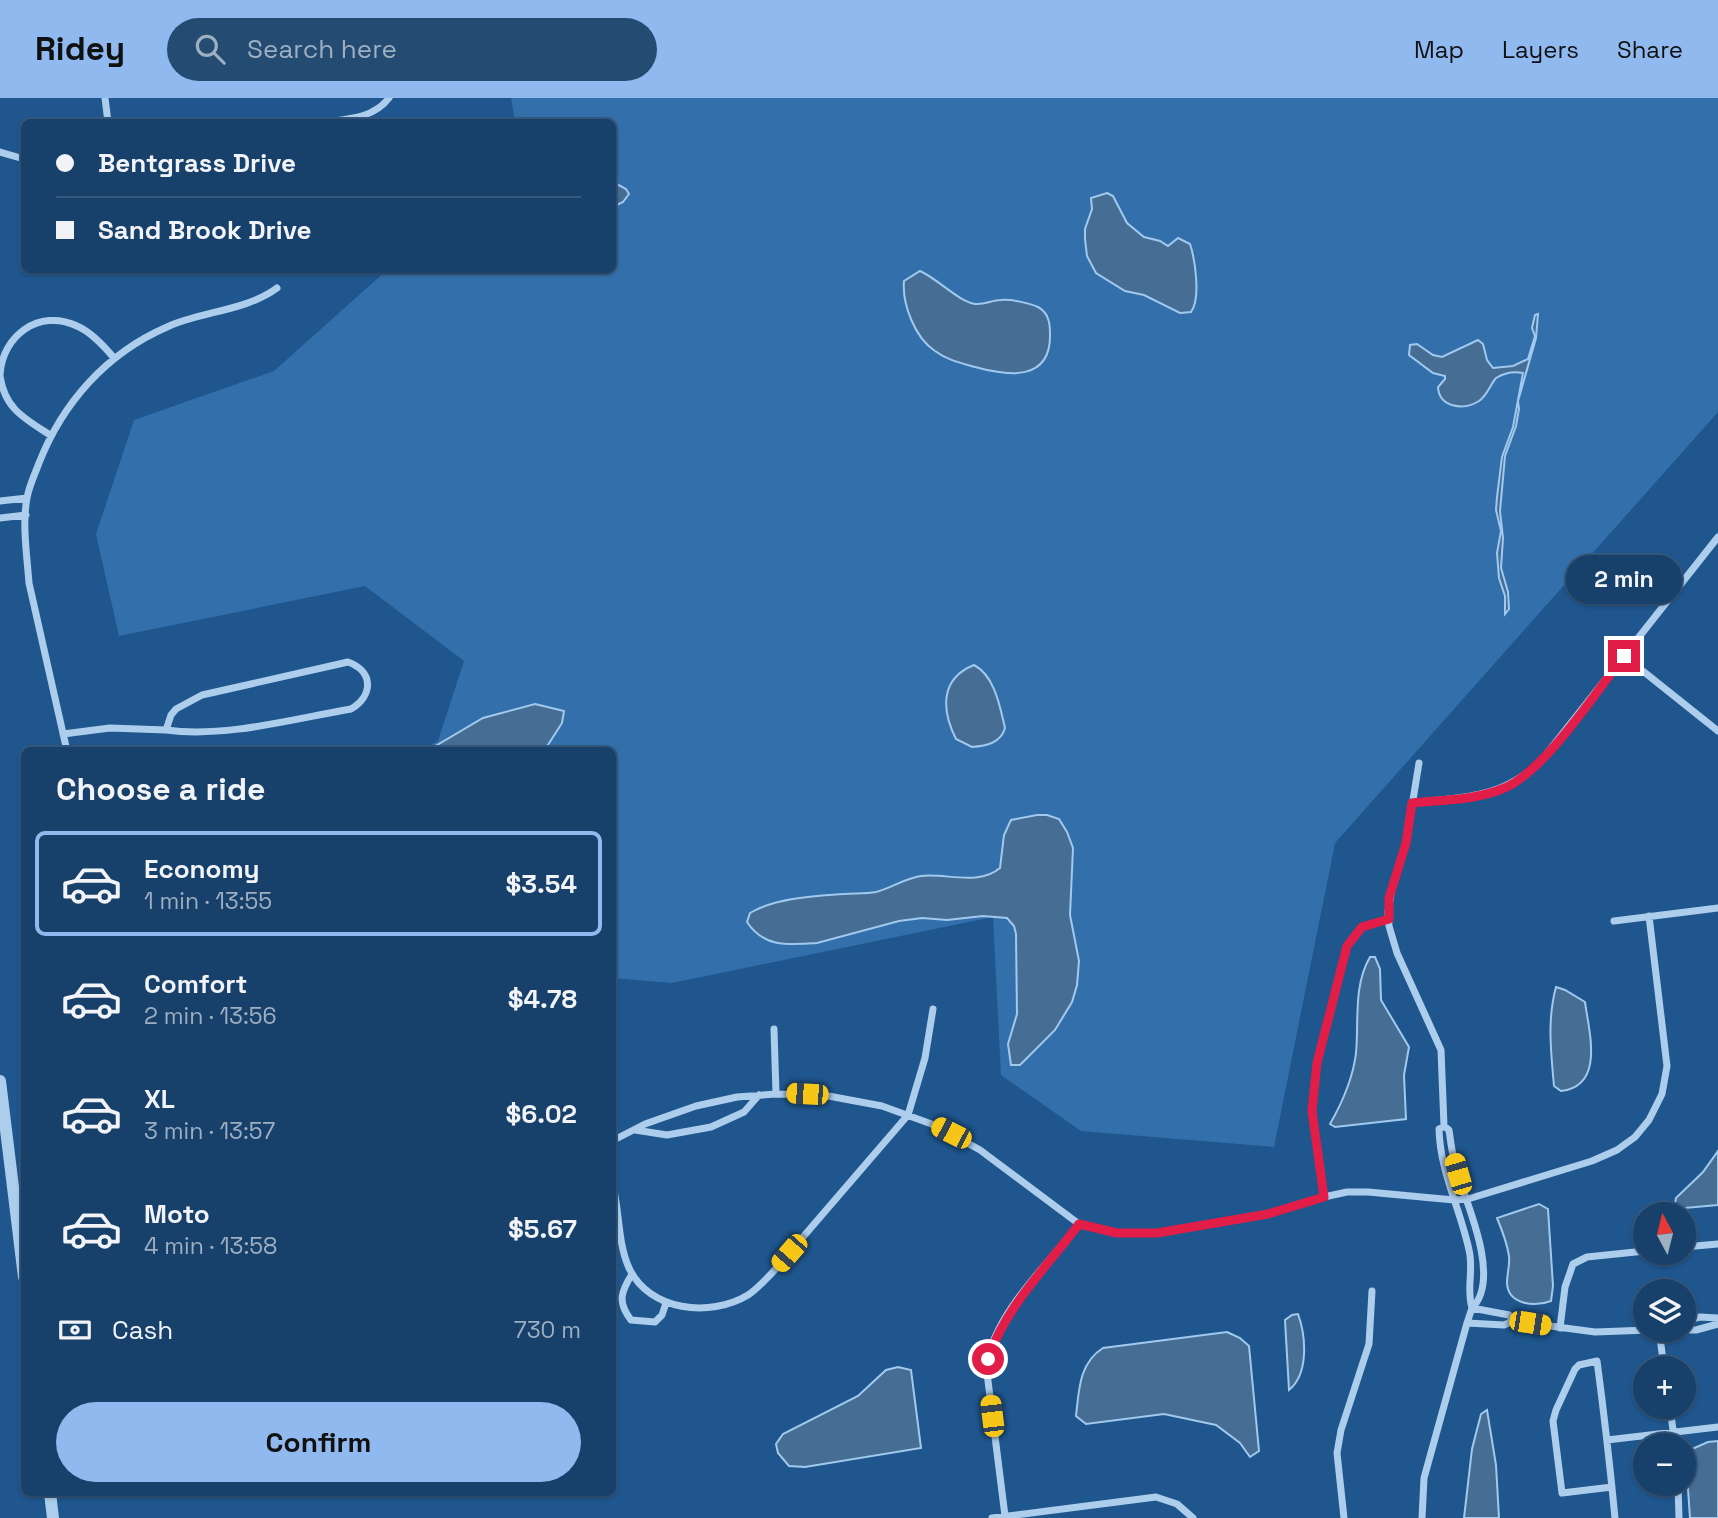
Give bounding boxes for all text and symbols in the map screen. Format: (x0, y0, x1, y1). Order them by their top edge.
search box (167, 18, 657, 81)
text: Ridey (35, 28, 125, 70)
icon: search (191, 30, 229, 68)
text: Search here (247, 32, 397, 66)
text: Map (1414, 34, 1464, 65)
text: Layers (1502, 34, 1579, 65)
text: Share (1617, 34, 1683, 65)
text: Bentgrass Drive (98, 146, 296, 180)
text: Sand Brook Drive (98, 213, 312, 247)
callout: 2 min (1566, 554, 1682, 603)
text: 2 min (1594, 564, 1654, 594)
route end (1608, 640, 1640, 672)
text: Choose a ride (56, 769, 266, 809)
icon: car (60, 852, 123, 915)
text: Economy (144, 852, 260, 886)
text: $3.54 (506, 867, 577, 901)
text: 1 min · 13:55 (144, 886, 272, 916)
icon: car (60, 967, 123, 1030)
text: Comfort (144, 967, 247, 1001)
text: $4.78 (508, 982, 577, 1016)
text: 2 min · 13:56 (144, 1001, 277, 1031)
icon: car (60, 1082, 123, 1145)
text: XL (144, 1082, 175, 1116)
car (786, 1082, 829, 1106)
text: $6.02 (505, 1097, 577, 1131)
car (928, 1114, 975, 1152)
text: 3 min · 13:57 (144, 1116, 275, 1146)
car (1443, 1151, 1474, 1197)
icon: car (60, 1197, 123, 1260)
text: Moto (144, 1197, 210, 1231)
north arrow (1633, 1202, 1696, 1265)
map controls (1633, 1202, 1696, 1496)
text: $5.67 (508, 1212, 577, 1246)
car (768, 1230, 811, 1276)
text: 4 min · 13:58 (144, 1231, 277, 1261)
button: layers (1633, 1279, 1696, 1342)
car (1508, 1309, 1553, 1337)
icon: cash (56, 1311, 94, 1349)
text: Cash (112, 1313, 173, 1347)
text: 730 m (514, 1315, 581, 1345)
route start (972, 1343, 1004, 1375)
button: + (1633, 1356, 1696, 1419)
car (980, 1394, 1005, 1438)
button: Confirm (56, 1402, 581, 1482)
button: − (1633, 1433, 1696, 1496)

